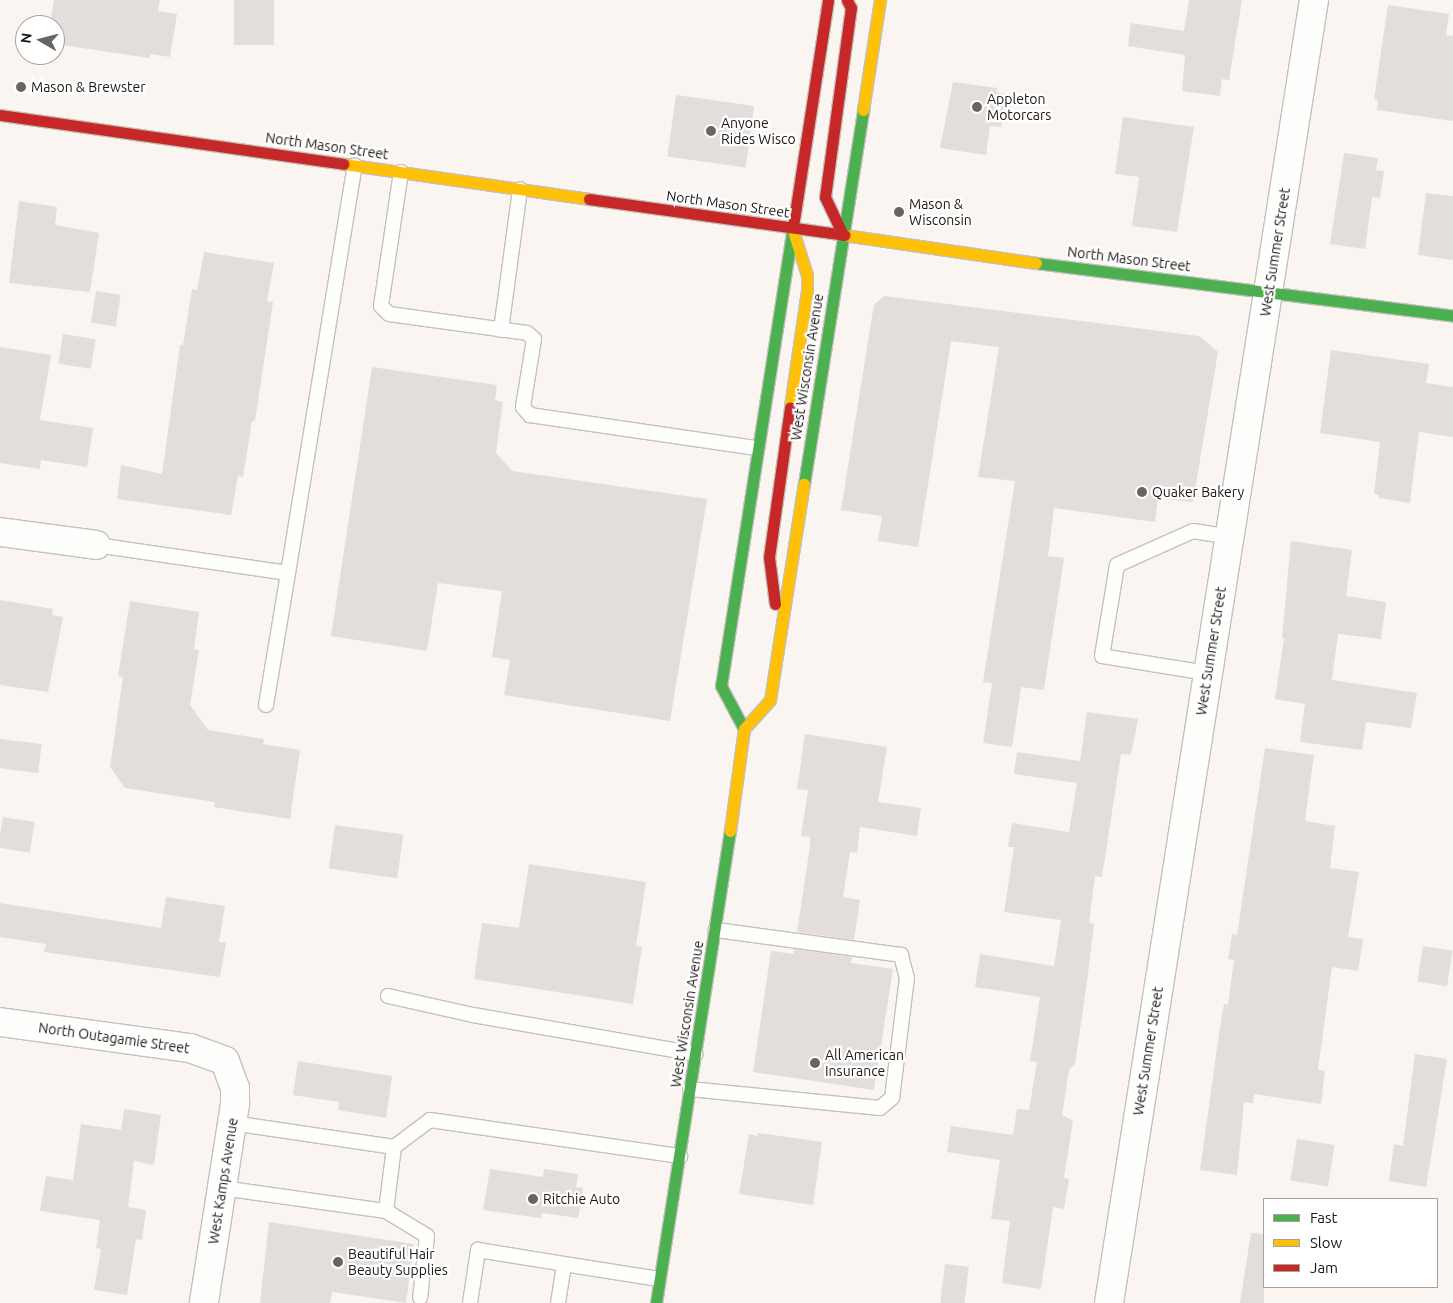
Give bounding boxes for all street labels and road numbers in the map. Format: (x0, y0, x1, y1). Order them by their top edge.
street label: North Mason Street (264, 129, 390, 163)
street label: West Summer Street (1257, 186, 1293, 318)
street label: North Mason Street (665, 187, 791, 221)
street label: North Mason Street (1066, 243, 1192, 275)
street label: West Wisconsin Avenue (787, 292, 827, 442)
street label: West Summer Street (1193, 585, 1229, 717)
street label: West Wisconsin Avenue (667, 939, 707, 1089)
street label: West Summer Street (1130, 985, 1166, 1117)
street label: North Outagamie Street (37, 1019, 191, 1057)
street label: West Kamps Avenue (205, 1117, 241, 1245)

